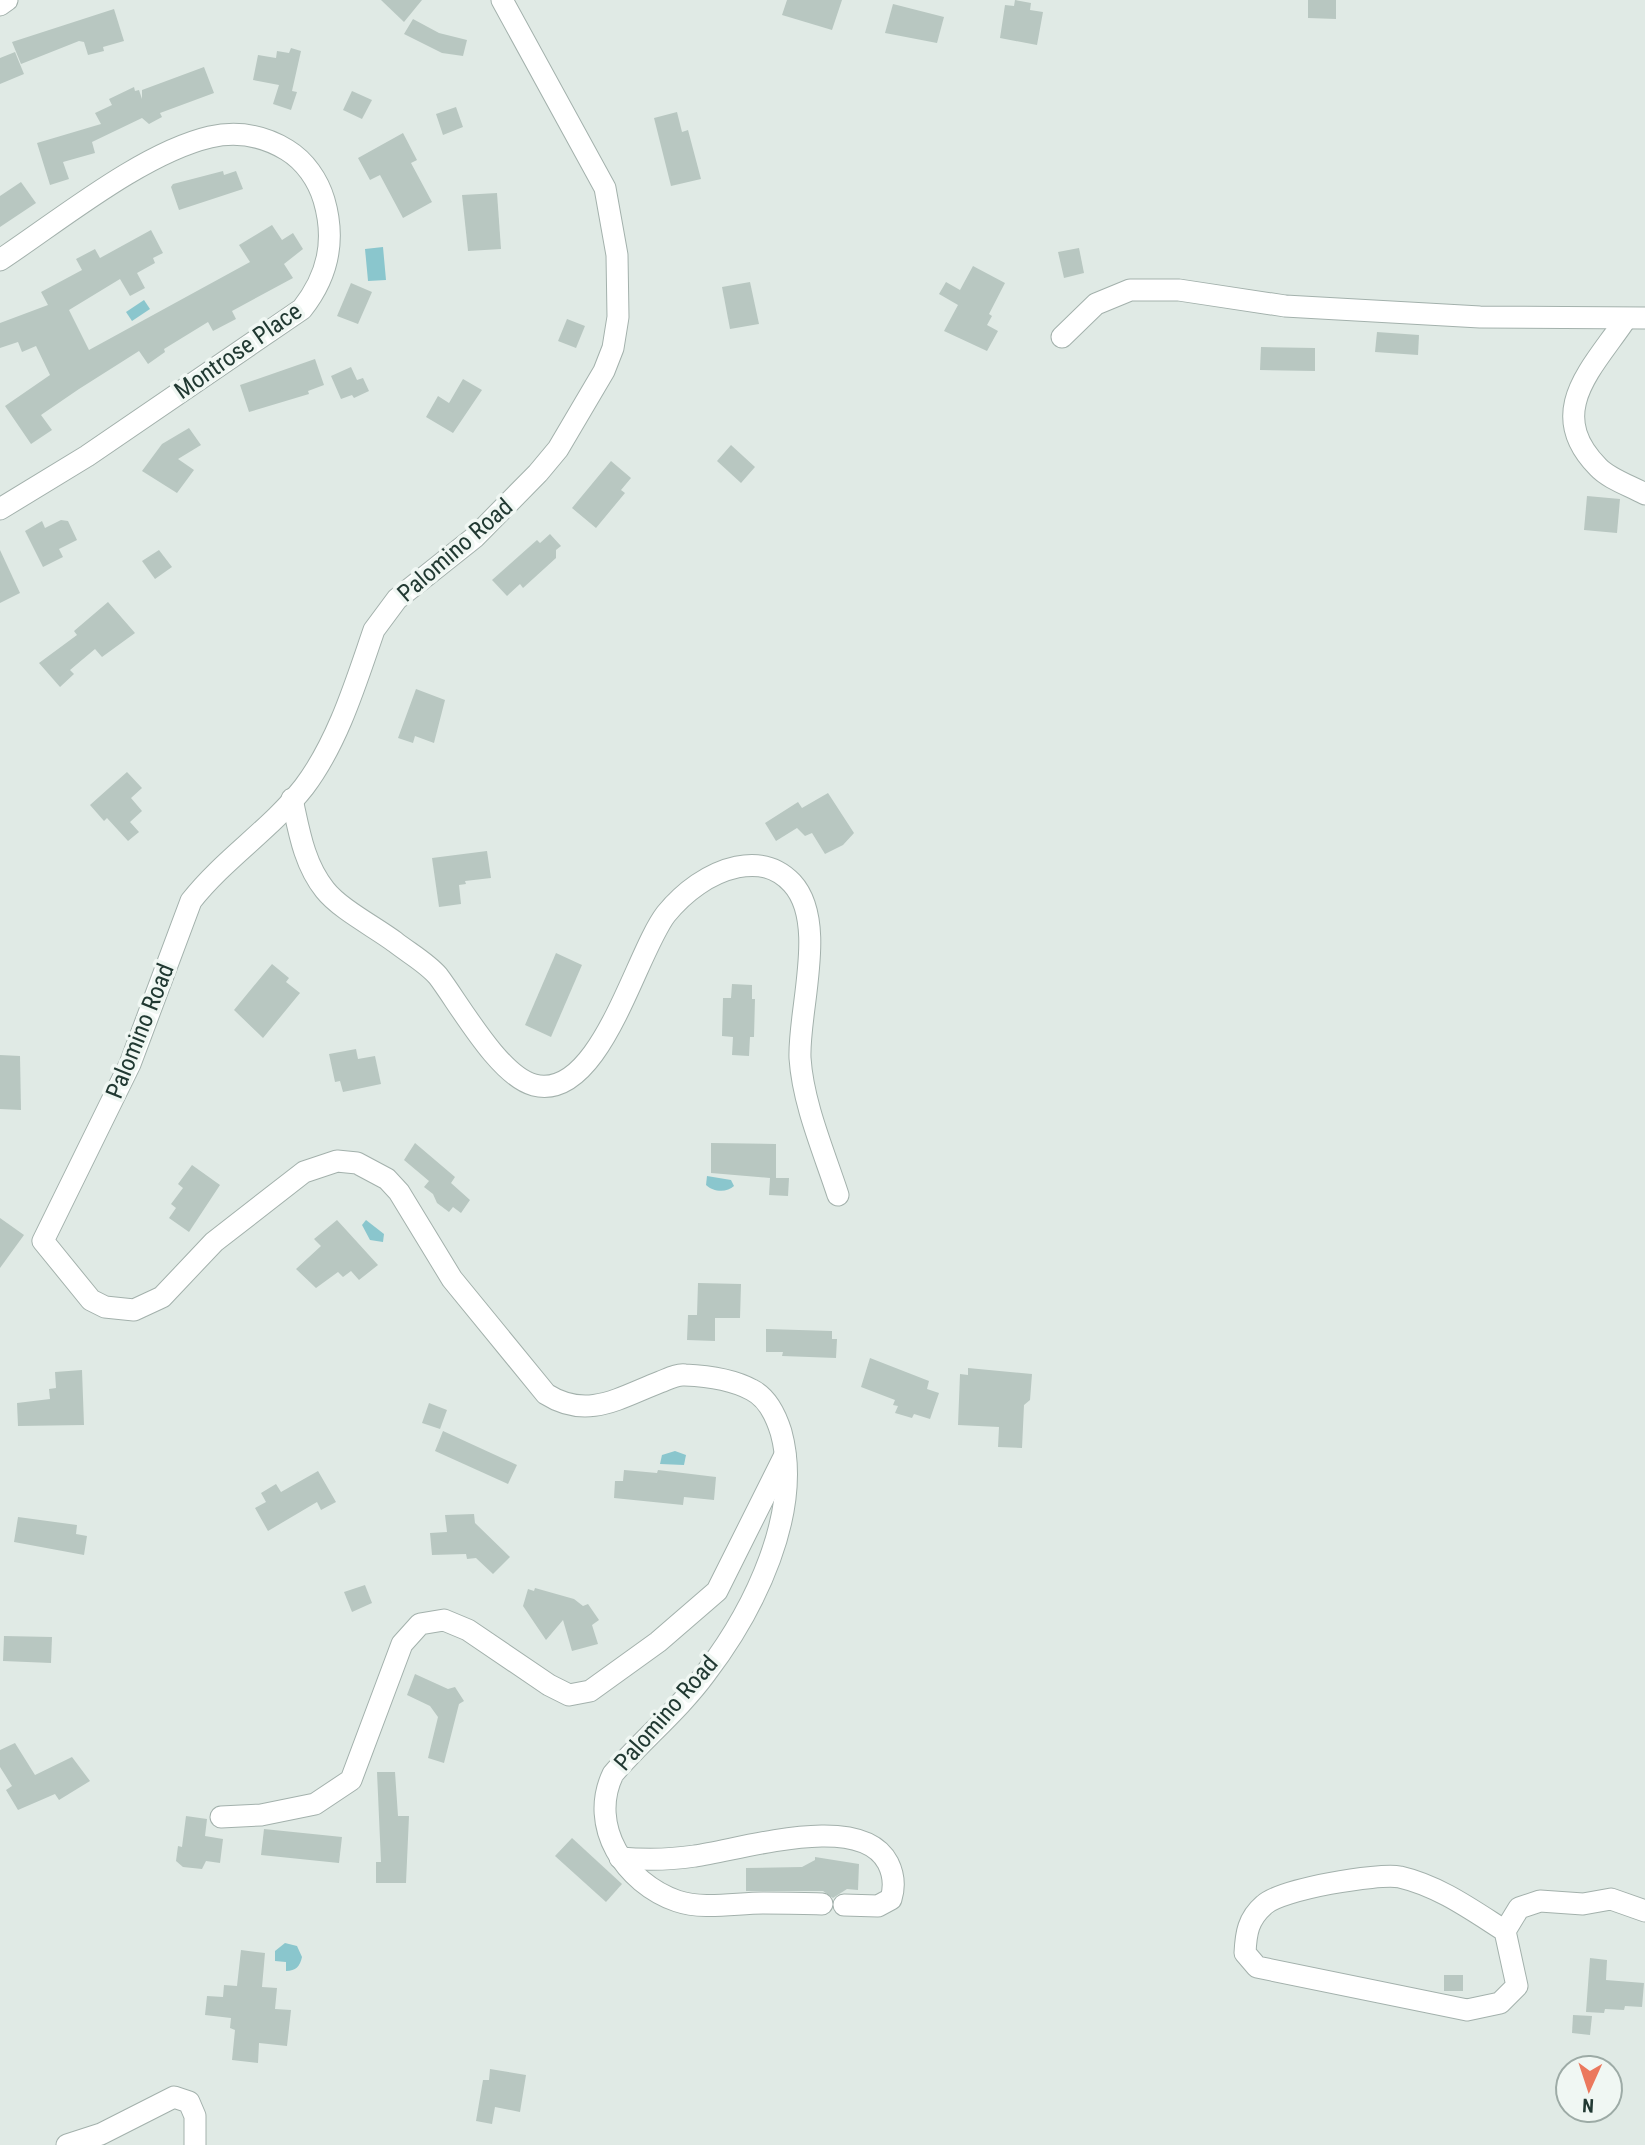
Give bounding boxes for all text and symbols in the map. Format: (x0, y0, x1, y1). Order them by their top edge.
street label: Montrose Place (169, 297, 307, 405)
street label: Palomino Road (392, 492, 518, 608)
street label: Palomino Road (100, 959, 180, 1103)
street label: Palomino Road (608, 1650, 724, 1776)
north arrow (1554, 2054, 1624, 2124)
text: N (1582, 2094, 1595, 2117)

